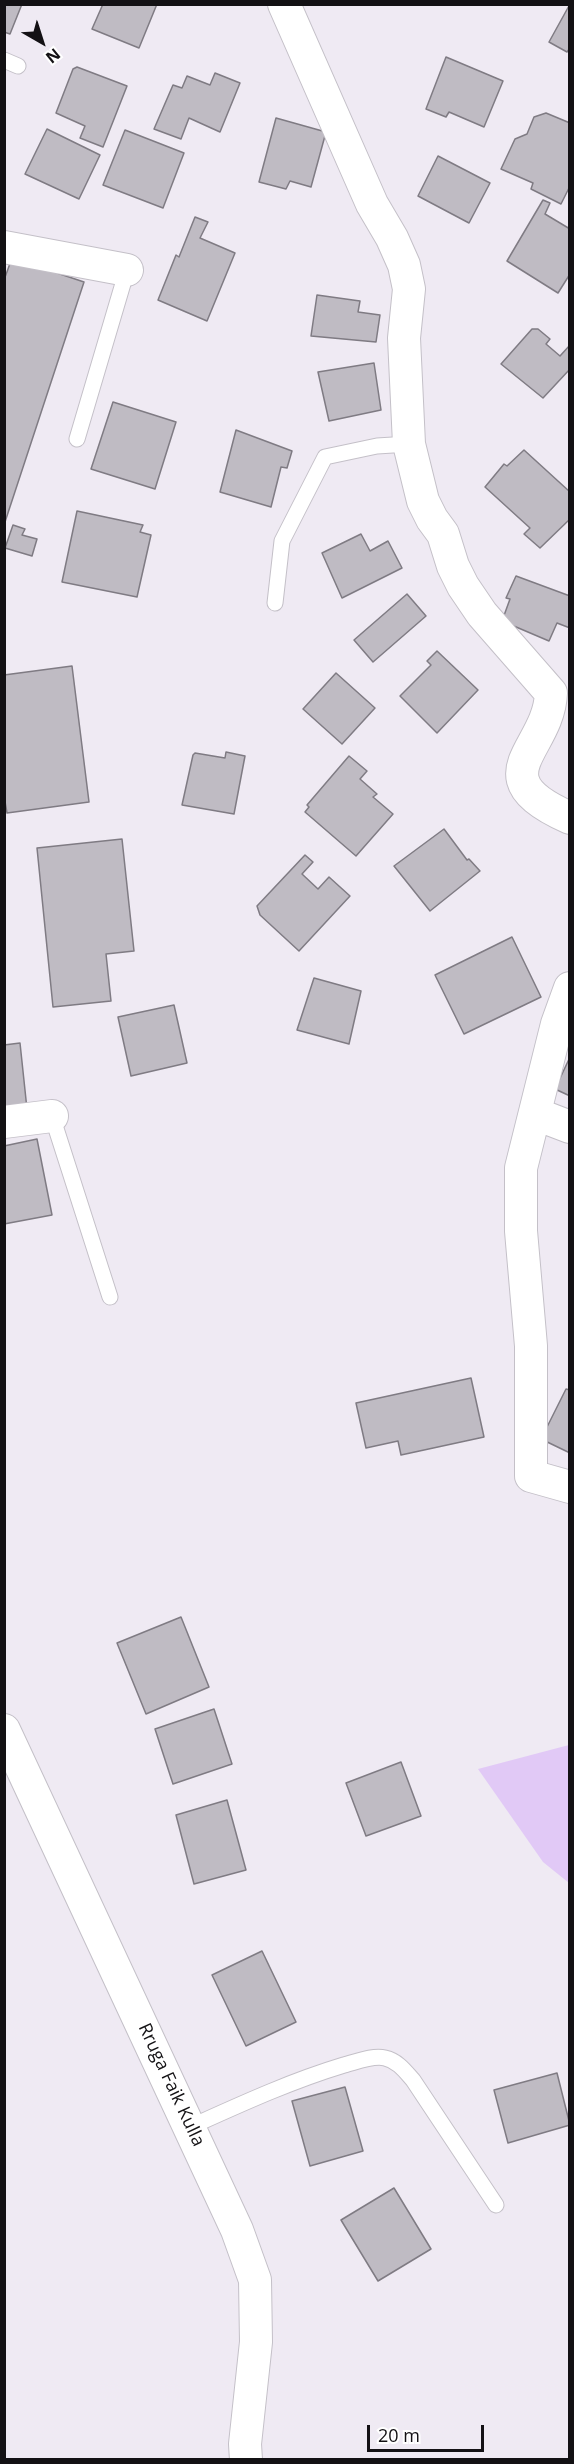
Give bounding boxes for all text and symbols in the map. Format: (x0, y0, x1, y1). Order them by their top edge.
north arrow (12, 12, 72, 72)
text: N (41, 43, 65, 69)
street label: Rruga Faik Kulla (133, 2020, 209, 2150)
scale bar (370, 2413, 487, 2451)
text: 20 m (378, 2423, 420, 2447)

